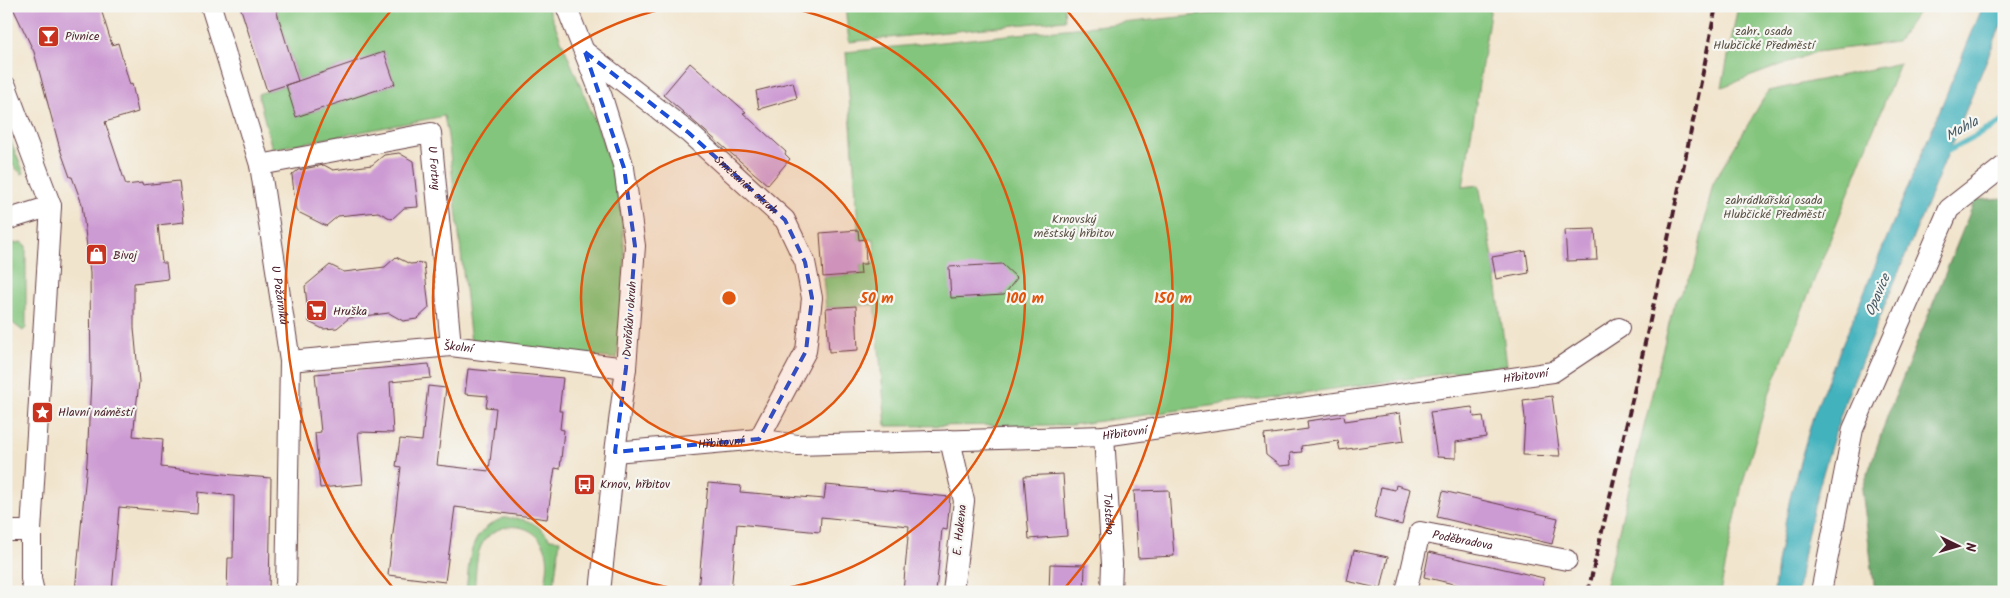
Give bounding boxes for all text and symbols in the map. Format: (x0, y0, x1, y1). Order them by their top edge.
park label: zahr. osada Hlubčické Předměstí (1713, 22, 1817, 55)
bar icon: Pivnice (37, 24, 61, 48)
place label: Pivnice (65, 27, 100, 46)
water label: Mohla (1941, 110, 1984, 147)
street label: U Fortny (423, 145, 446, 191)
street label: Smetanův okruh (710, 151, 783, 219)
park label: zahrádkářská osada Hlubčické Předměstí (1723, 191, 1827, 224)
park label: Krnovský městský hřbitov (1034, 210, 1115, 243)
shop icon: Bivoj (85, 243, 109, 267)
place label: Bivoj (113, 246, 138, 265)
street label: U Požárníků (266, 264, 294, 326)
water label: Opavice (1859, 269, 1897, 319)
street label: Dvořákův okruh (618, 280, 642, 358)
text: 50 m (859, 287, 894, 311)
text: 100 m (1006, 287, 1044, 311)
text: 150 m (1154, 287, 1192, 311)
centre of rings (720, 289, 738, 307)
supermarket icon: Hruška (305, 299, 329, 323)
place label: Hruška (333, 302, 368, 321)
street label: Školní (443, 336, 476, 358)
street label: Hřbitovní (1502, 363, 1552, 389)
place icon: Hlavní náměstí (30, 400, 54, 424)
place label: Hlavní náměstí (58, 403, 135, 422)
street label: Hřbitovní (1101, 420, 1151, 446)
street label: Hřbitovní (697, 431, 746, 454)
bus stop icon: Krnov, hřbitov (572, 472, 596, 496)
place label: Krnov, hřbitov (600, 475, 671, 494)
street label: Tolstého (1098, 492, 1120, 535)
street label: E. Hakena (948, 503, 972, 557)
north arrow (1932, 520, 1982, 570)
street label: Poděbradova (1431, 525, 1495, 555)
text: N (1959, 542, 1981, 553)

